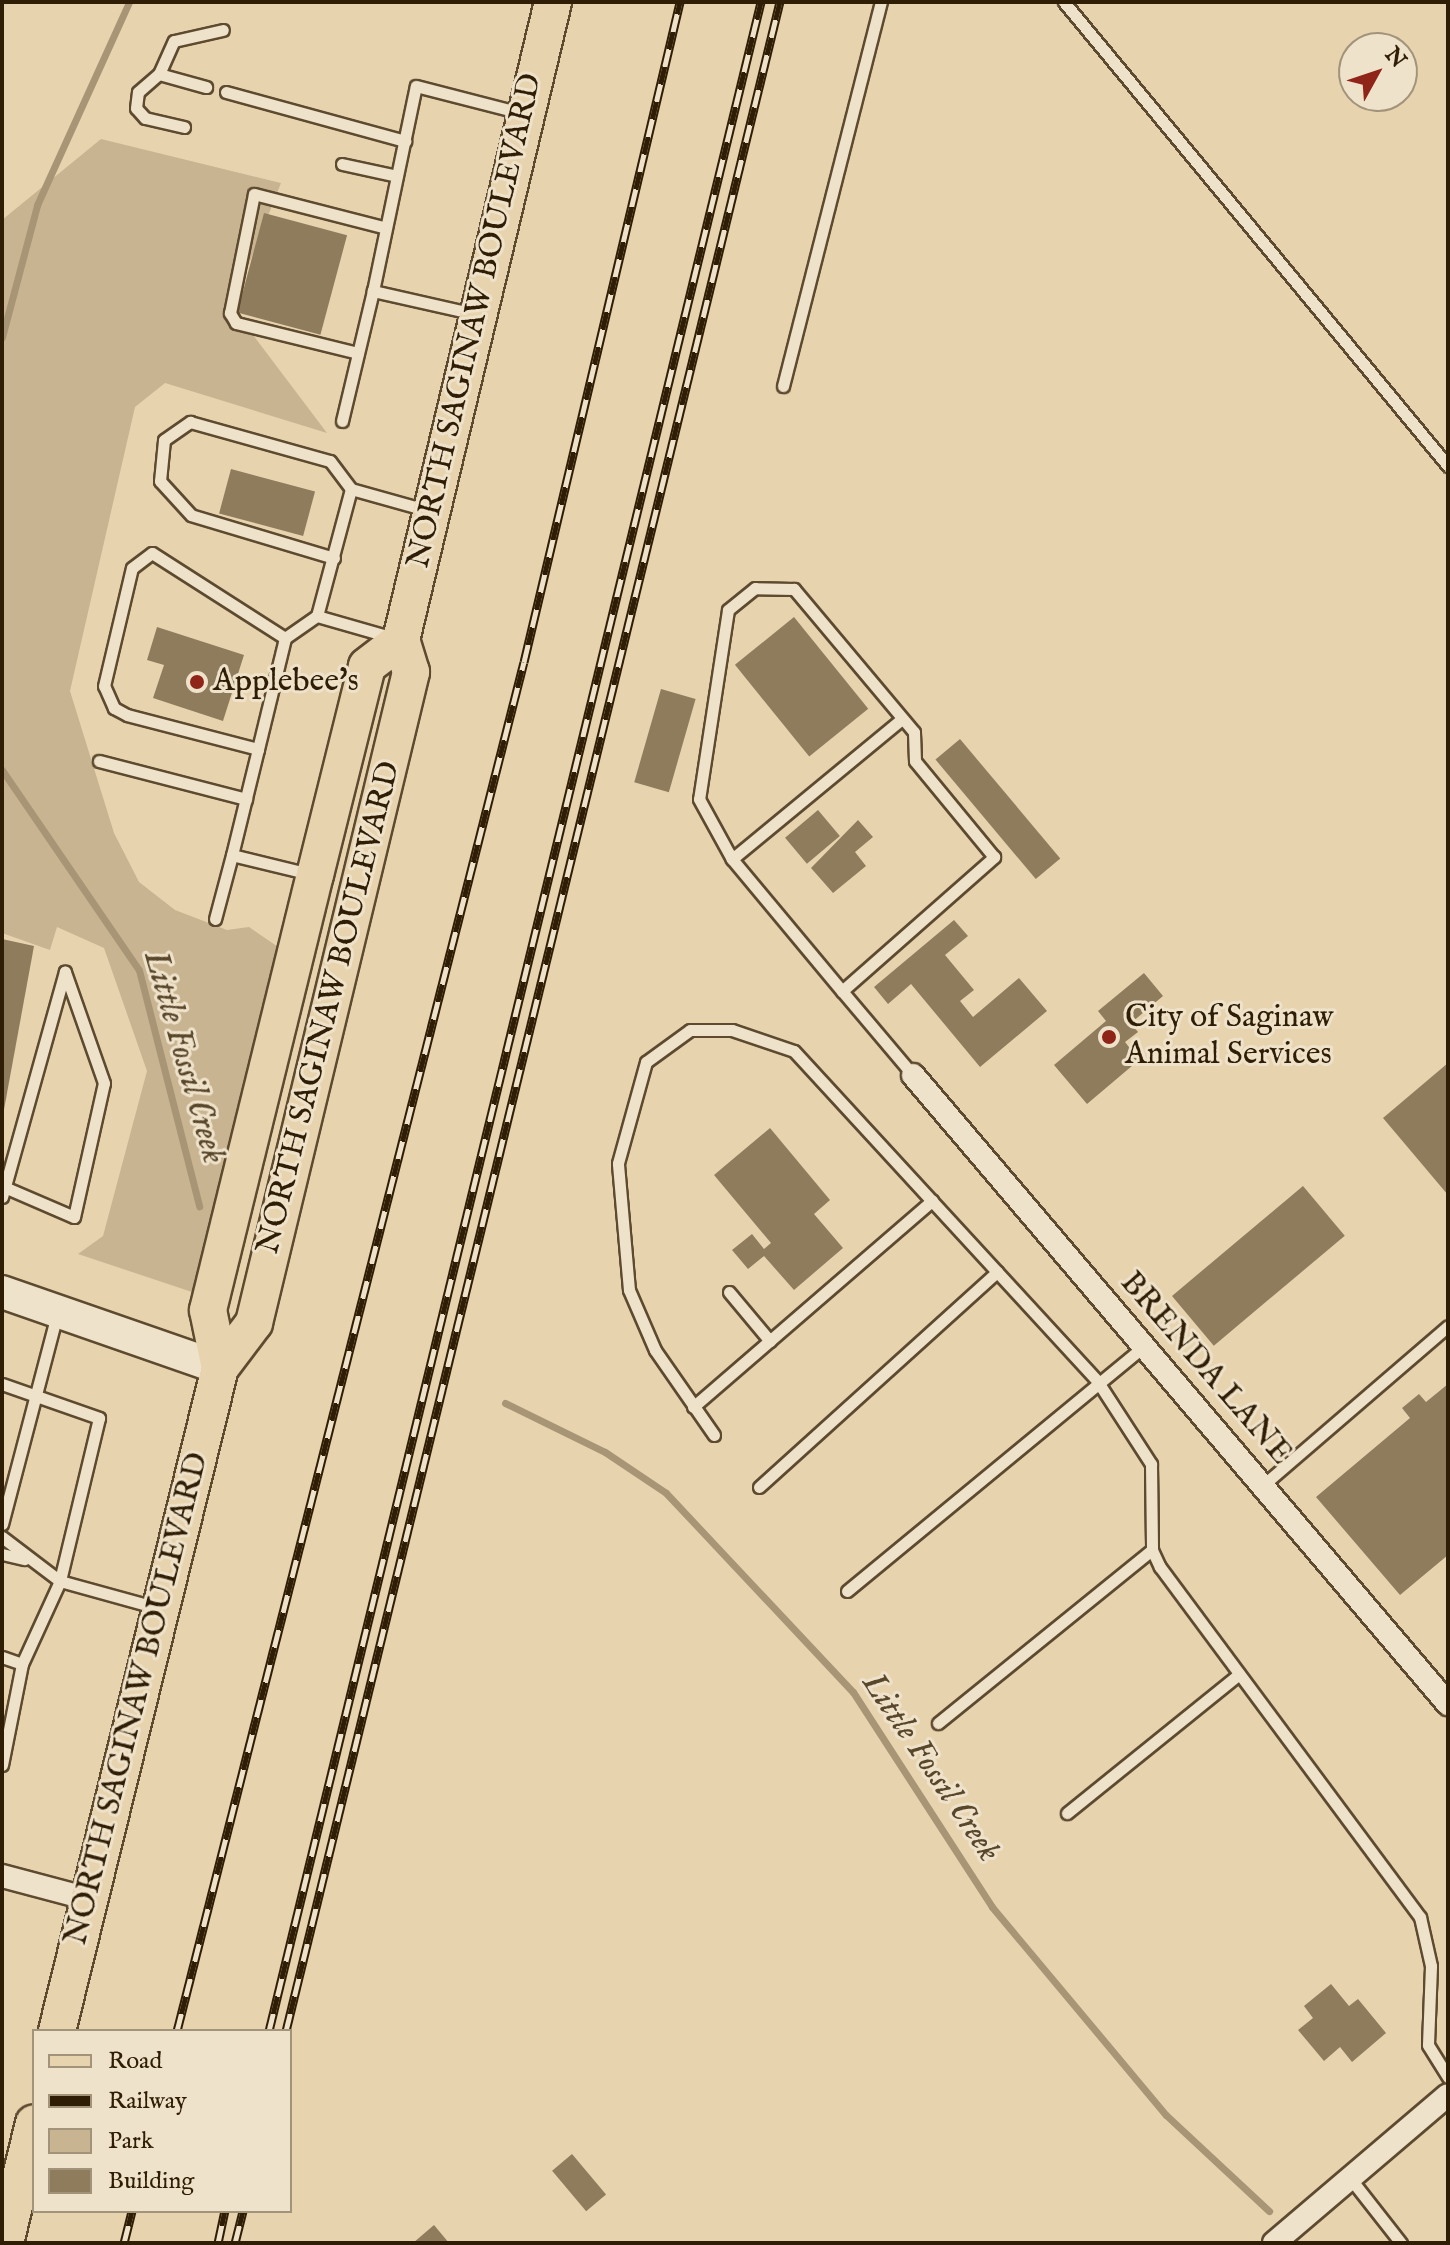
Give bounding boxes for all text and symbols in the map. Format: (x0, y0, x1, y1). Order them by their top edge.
north arrow (1338, 32, 1418, 112)
text: N (1378, 42, 1412, 74)
street label: NORTH SAGINAW BOULEVARD (400, 70, 552, 572)
place label: Applebee's (213, 663, 359, 701)
marker: Applebee's (188, 673, 206, 691)
street label: NORTH SAGINAW BOULEVARD (250, 758, 410, 1258)
water label: Little Fossil Creek (134, 946, 234, 1168)
place label: City of Saginaw Animal Services (1125, 1000, 1333, 1075)
marker: City of Saginaw Animal Services (1100, 1028, 1118, 1046)
street label: BRENDA LANE (1111, 1265, 1299, 1473)
street label: NORTH SAGINAW BOULEVARD (58, 1449, 218, 1949)
water label: Little Fossil Creek (853, 1665, 1009, 1869)
legend (32, 2029, 292, 2213)
text: Road (108, 2046, 162, 2077)
text: Railway (108, 2086, 187, 2117)
text: Park (108, 2126, 154, 2157)
text: Building (108, 2166, 194, 2197)

